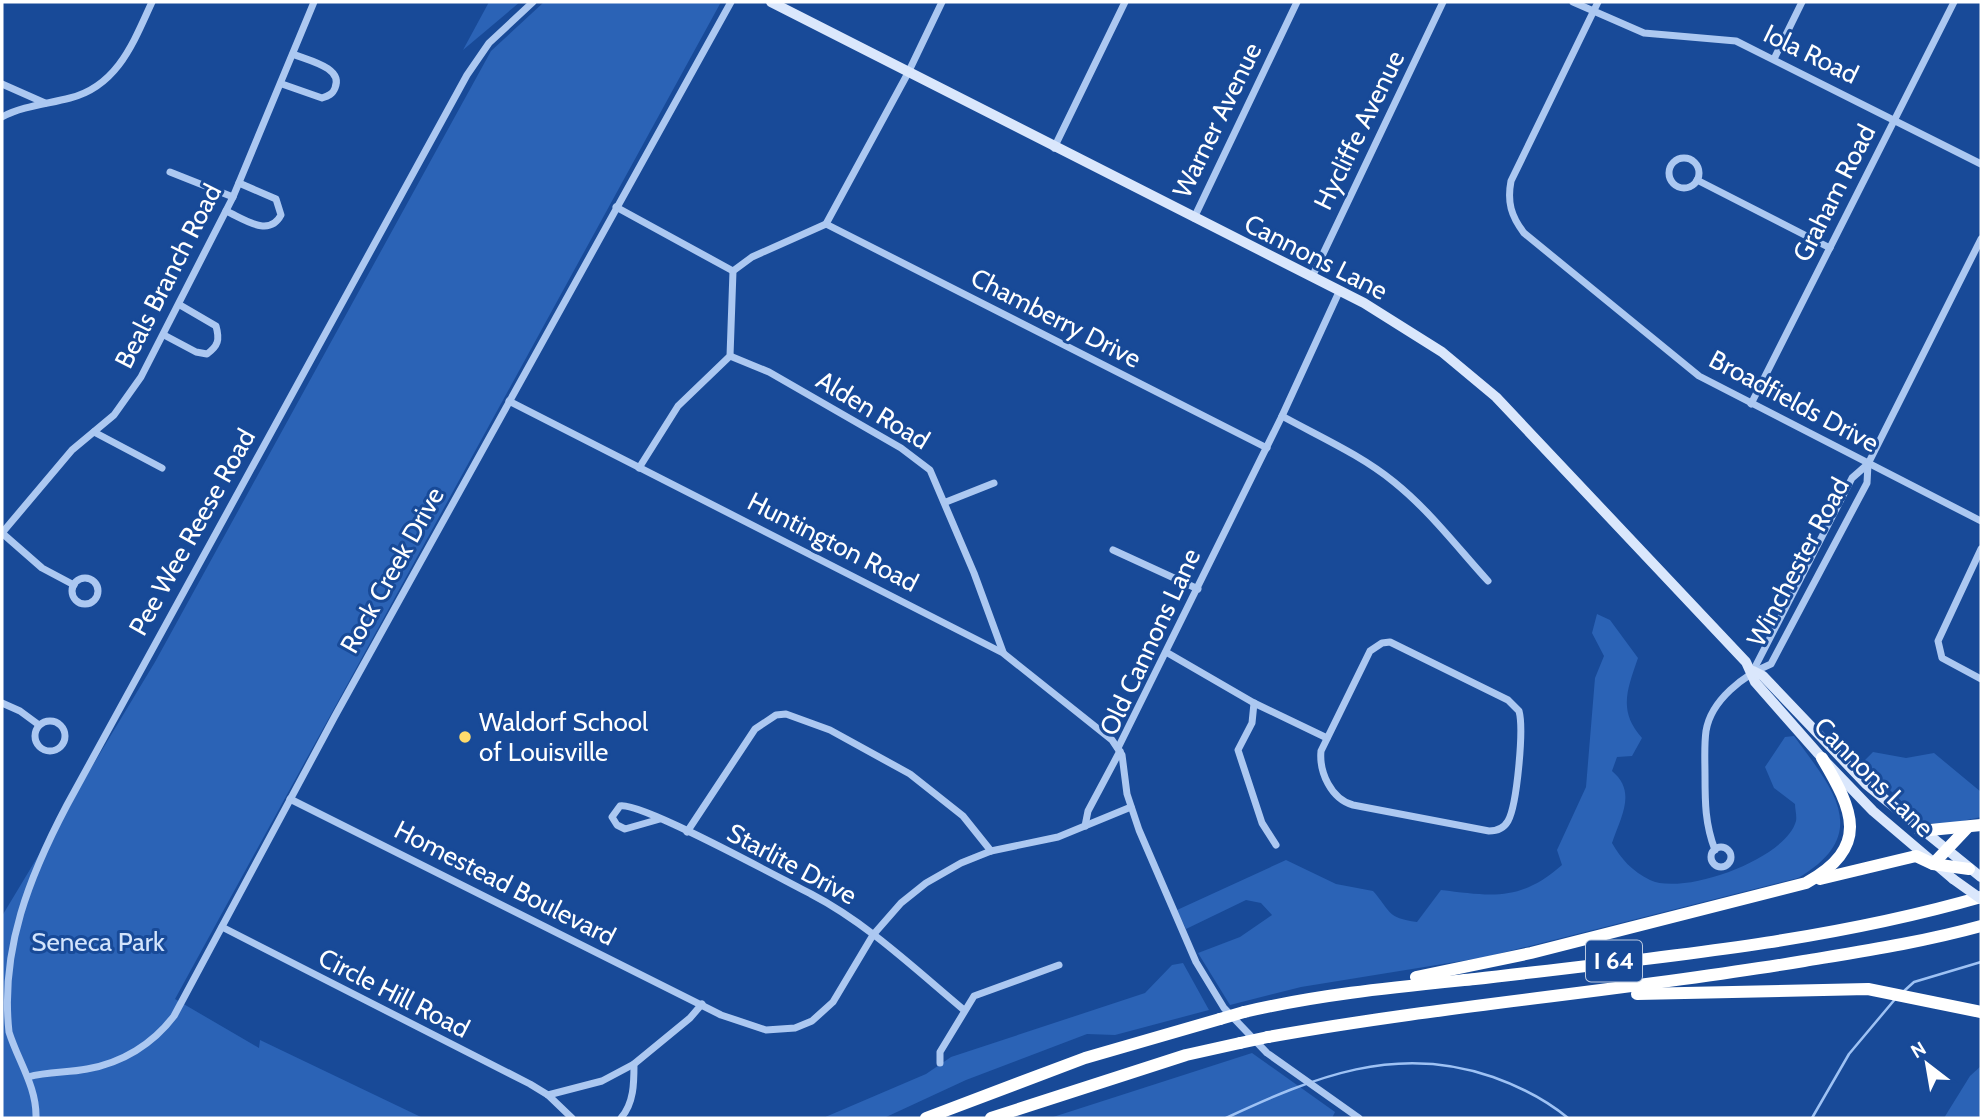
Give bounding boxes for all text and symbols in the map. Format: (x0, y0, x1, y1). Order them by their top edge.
street label: Iola Road (1758, 17, 1864, 91)
street label: Warner Avenue (1166, 37, 1268, 203)
street label: Hycliffe Avenue (1307, 45, 1411, 215)
street label: Graham Road (1786, 119, 1882, 267)
street label: Beals Branch Road (108, 178, 228, 374)
street label: Cannons Lane (1239, 207, 1393, 307)
street label: Chamberry Drive (965, 261, 1147, 375)
street label: Broadfields Drive (1704, 343, 1884, 459)
street label: Alden Road (811, 364, 935, 456)
street label: Pee Wee Reese Road (122, 423, 262, 641)
street label: Winchester Road (1740, 472, 1856, 652)
street label: Rock Creek Drive (333, 481, 451, 659)
street label: Huntington Road (742, 485, 924, 599)
street label: Old Cannons Lane (1093, 543, 1207, 741)
place label: Waldorf School of Louisville (479, 706, 648, 768)
street label: Cannons Lane (1807, 710, 1941, 844)
marker: Waldorf School of Louisville (457, 729, 473, 745)
street label: Homestead Boulevard (389, 813, 621, 953)
street label: Starlite Drive (722, 817, 862, 911)
park label: Seneca Park (31, 926, 165, 958)
road number: I 64 (1586, 940, 1642, 981)
street label: Circle Hill Road (313, 941, 475, 1045)
north arrow (1892, 1029, 1962, 1099)
text: N (1907, 1037, 1930, 1063)

